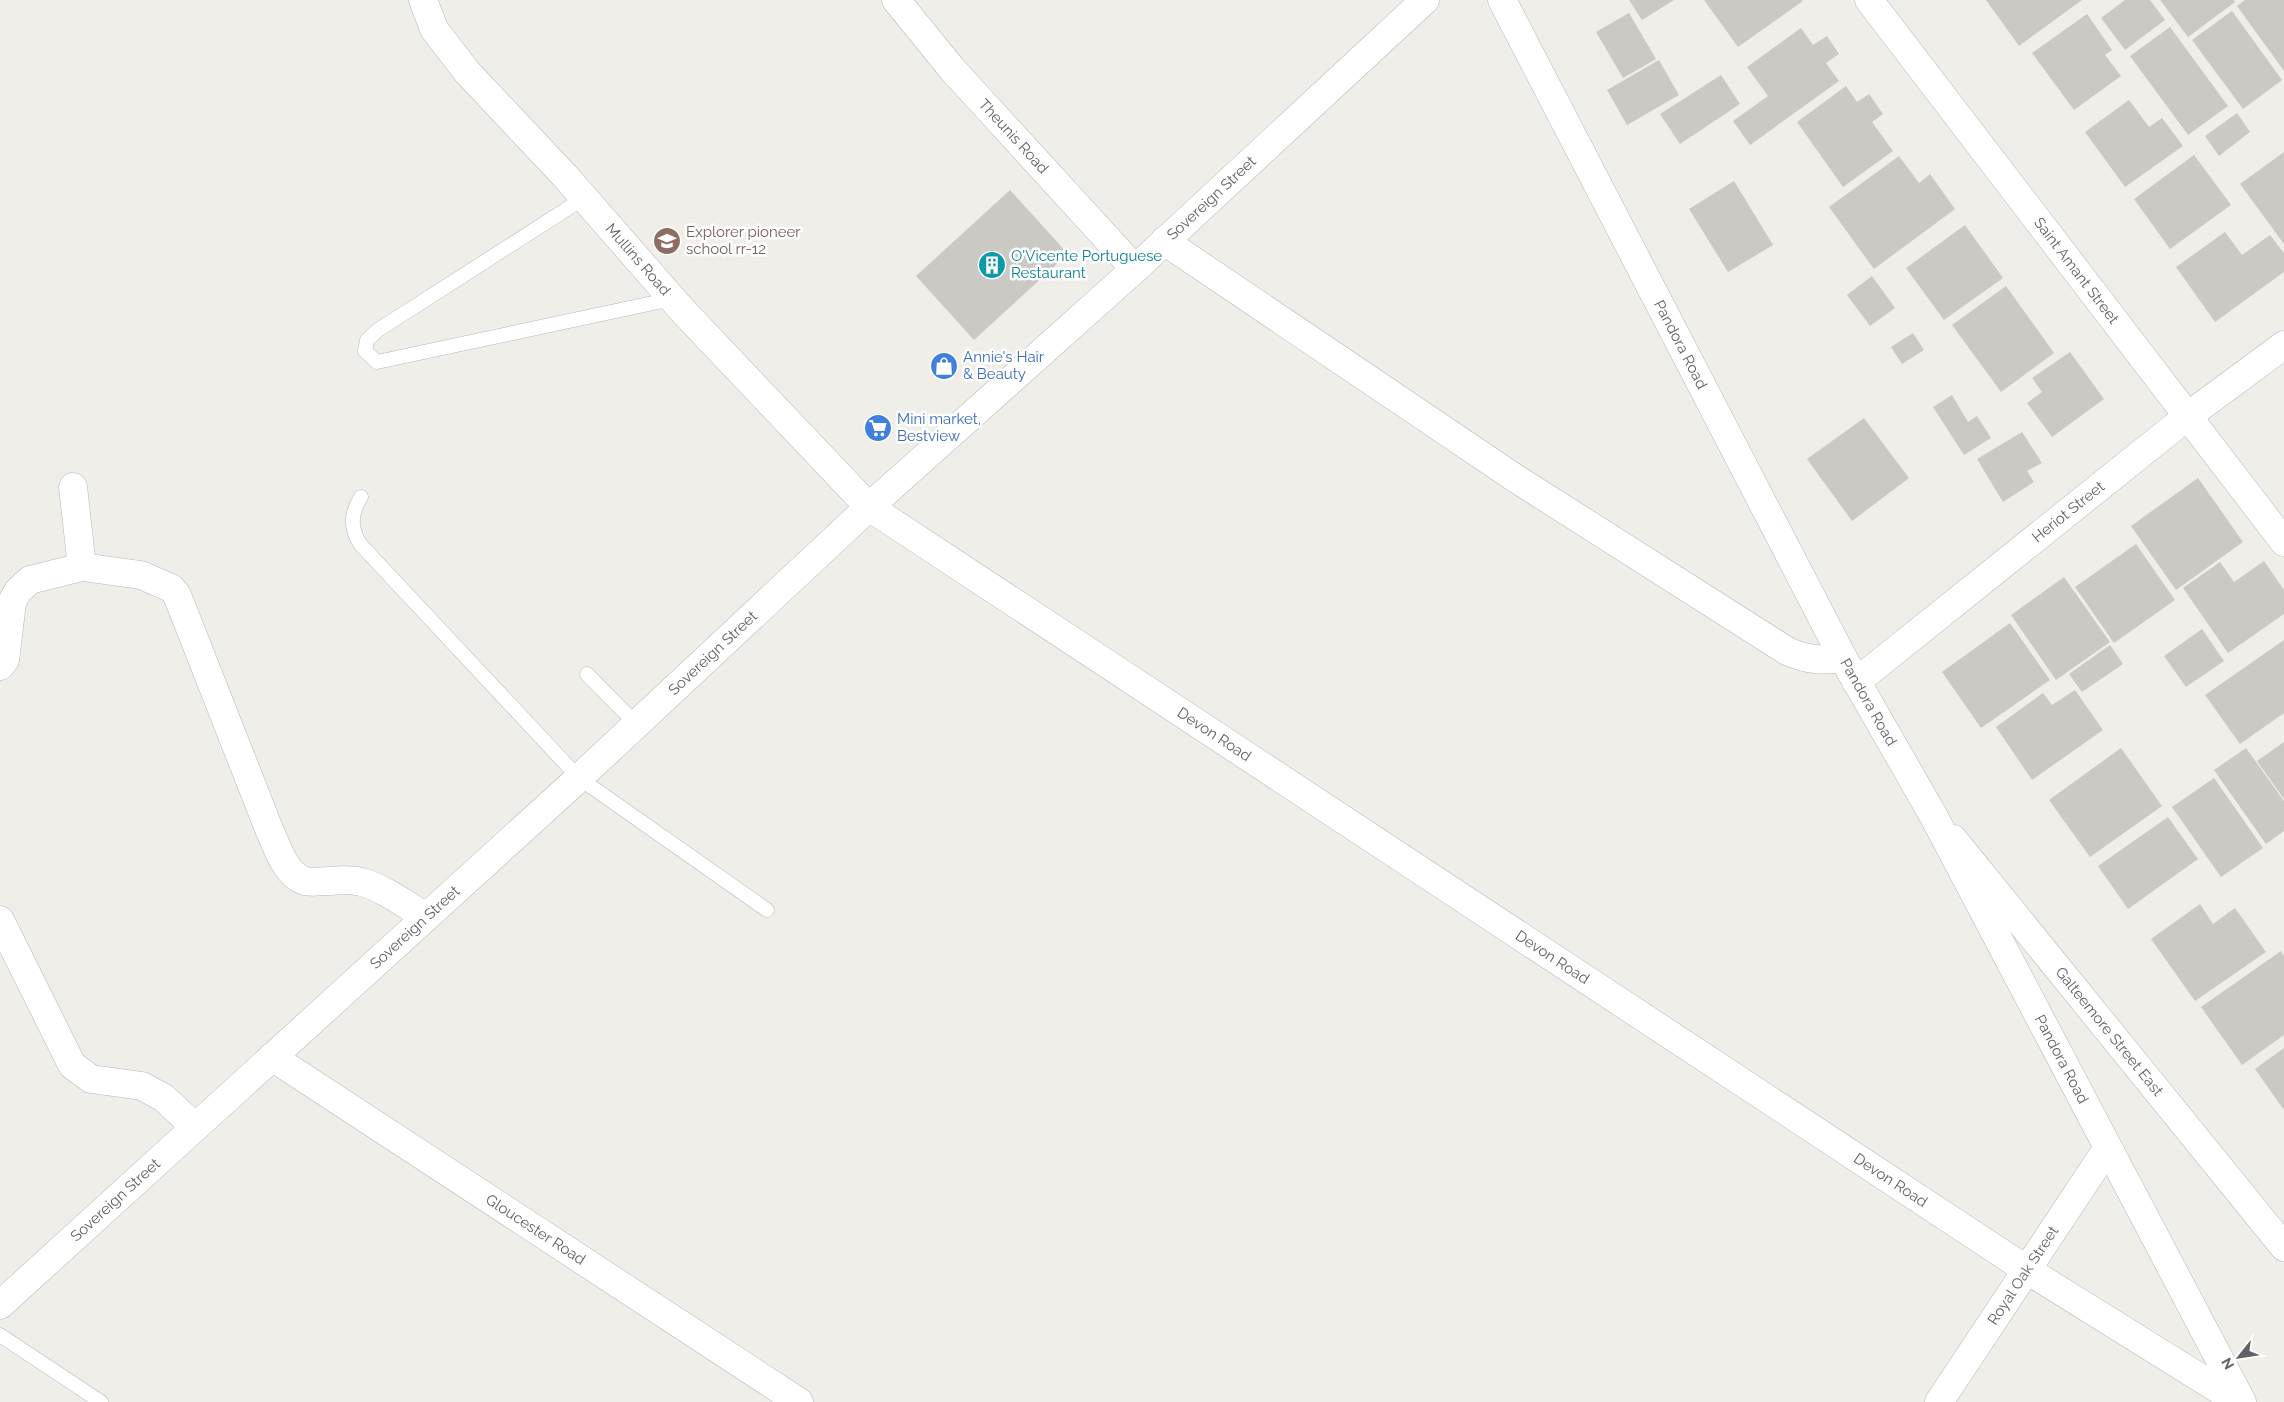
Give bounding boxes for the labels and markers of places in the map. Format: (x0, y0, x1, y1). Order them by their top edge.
place label: Explorer pioneer school rr-12 (686, 223, 801, 258)
school or university icon: Explorer pioneer school rr-12 (652, 226, 682, 256)
place label: O'Vicente Portuguese Restaurant (1011, 247, 1162, 282)
building icon: O'Vicente Portuguese Restaurant (977, 250, 1007, 280)
place label: Annie's Hair & Beauty (963, 348, 1045, 383)
shop icon: Annie's Hair & Beauty (929, 351, 959, 381)
place label: Mini market, Bestview (897, 410, 981, 445)
supermarket icon: Mini market, Bestview (863, 413, 893, 443)

